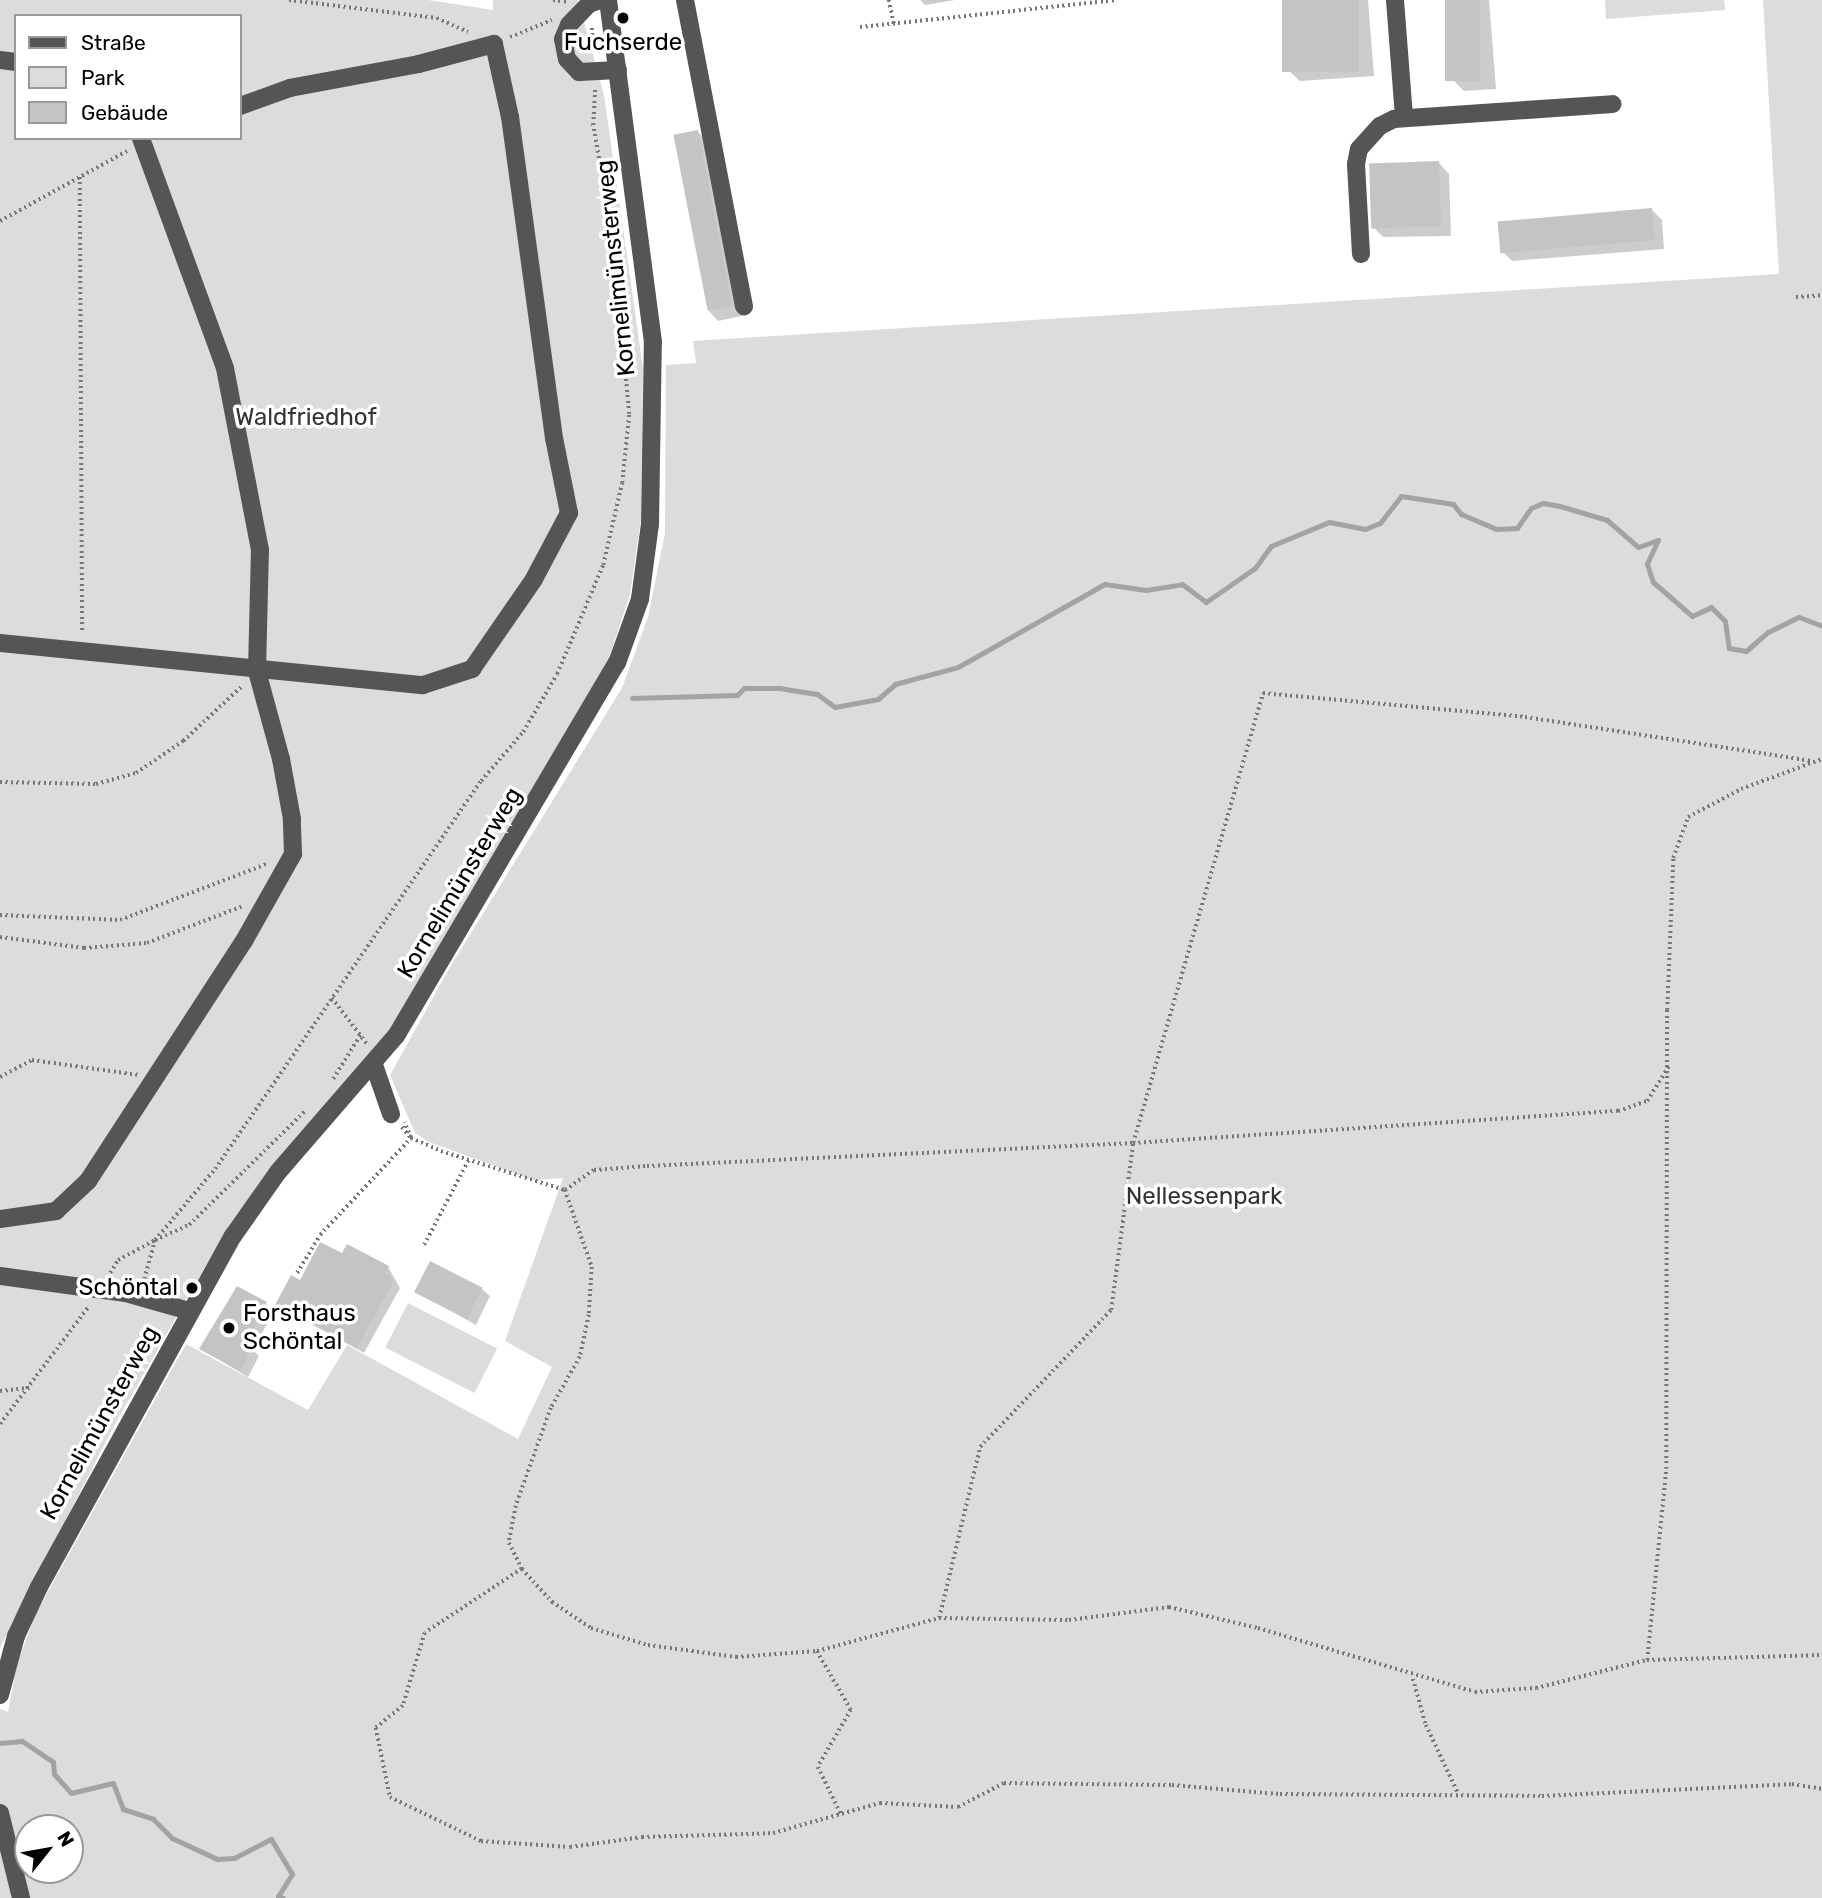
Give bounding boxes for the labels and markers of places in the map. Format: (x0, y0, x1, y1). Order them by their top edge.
marker: Fuchserde (615, 10, 631, 26)
place label: Fuchserde (564, 29, 682, 57)
place label: Schöntal (79, 1274, 178, 1302)
marker: Schöntal (184, 1280, 200, 1296)
place label: Forsthaus Schöntal (243, 1300, 356, 1356)
marker: Forsthaus Schöntal (221, 1320, 237, 1336)

